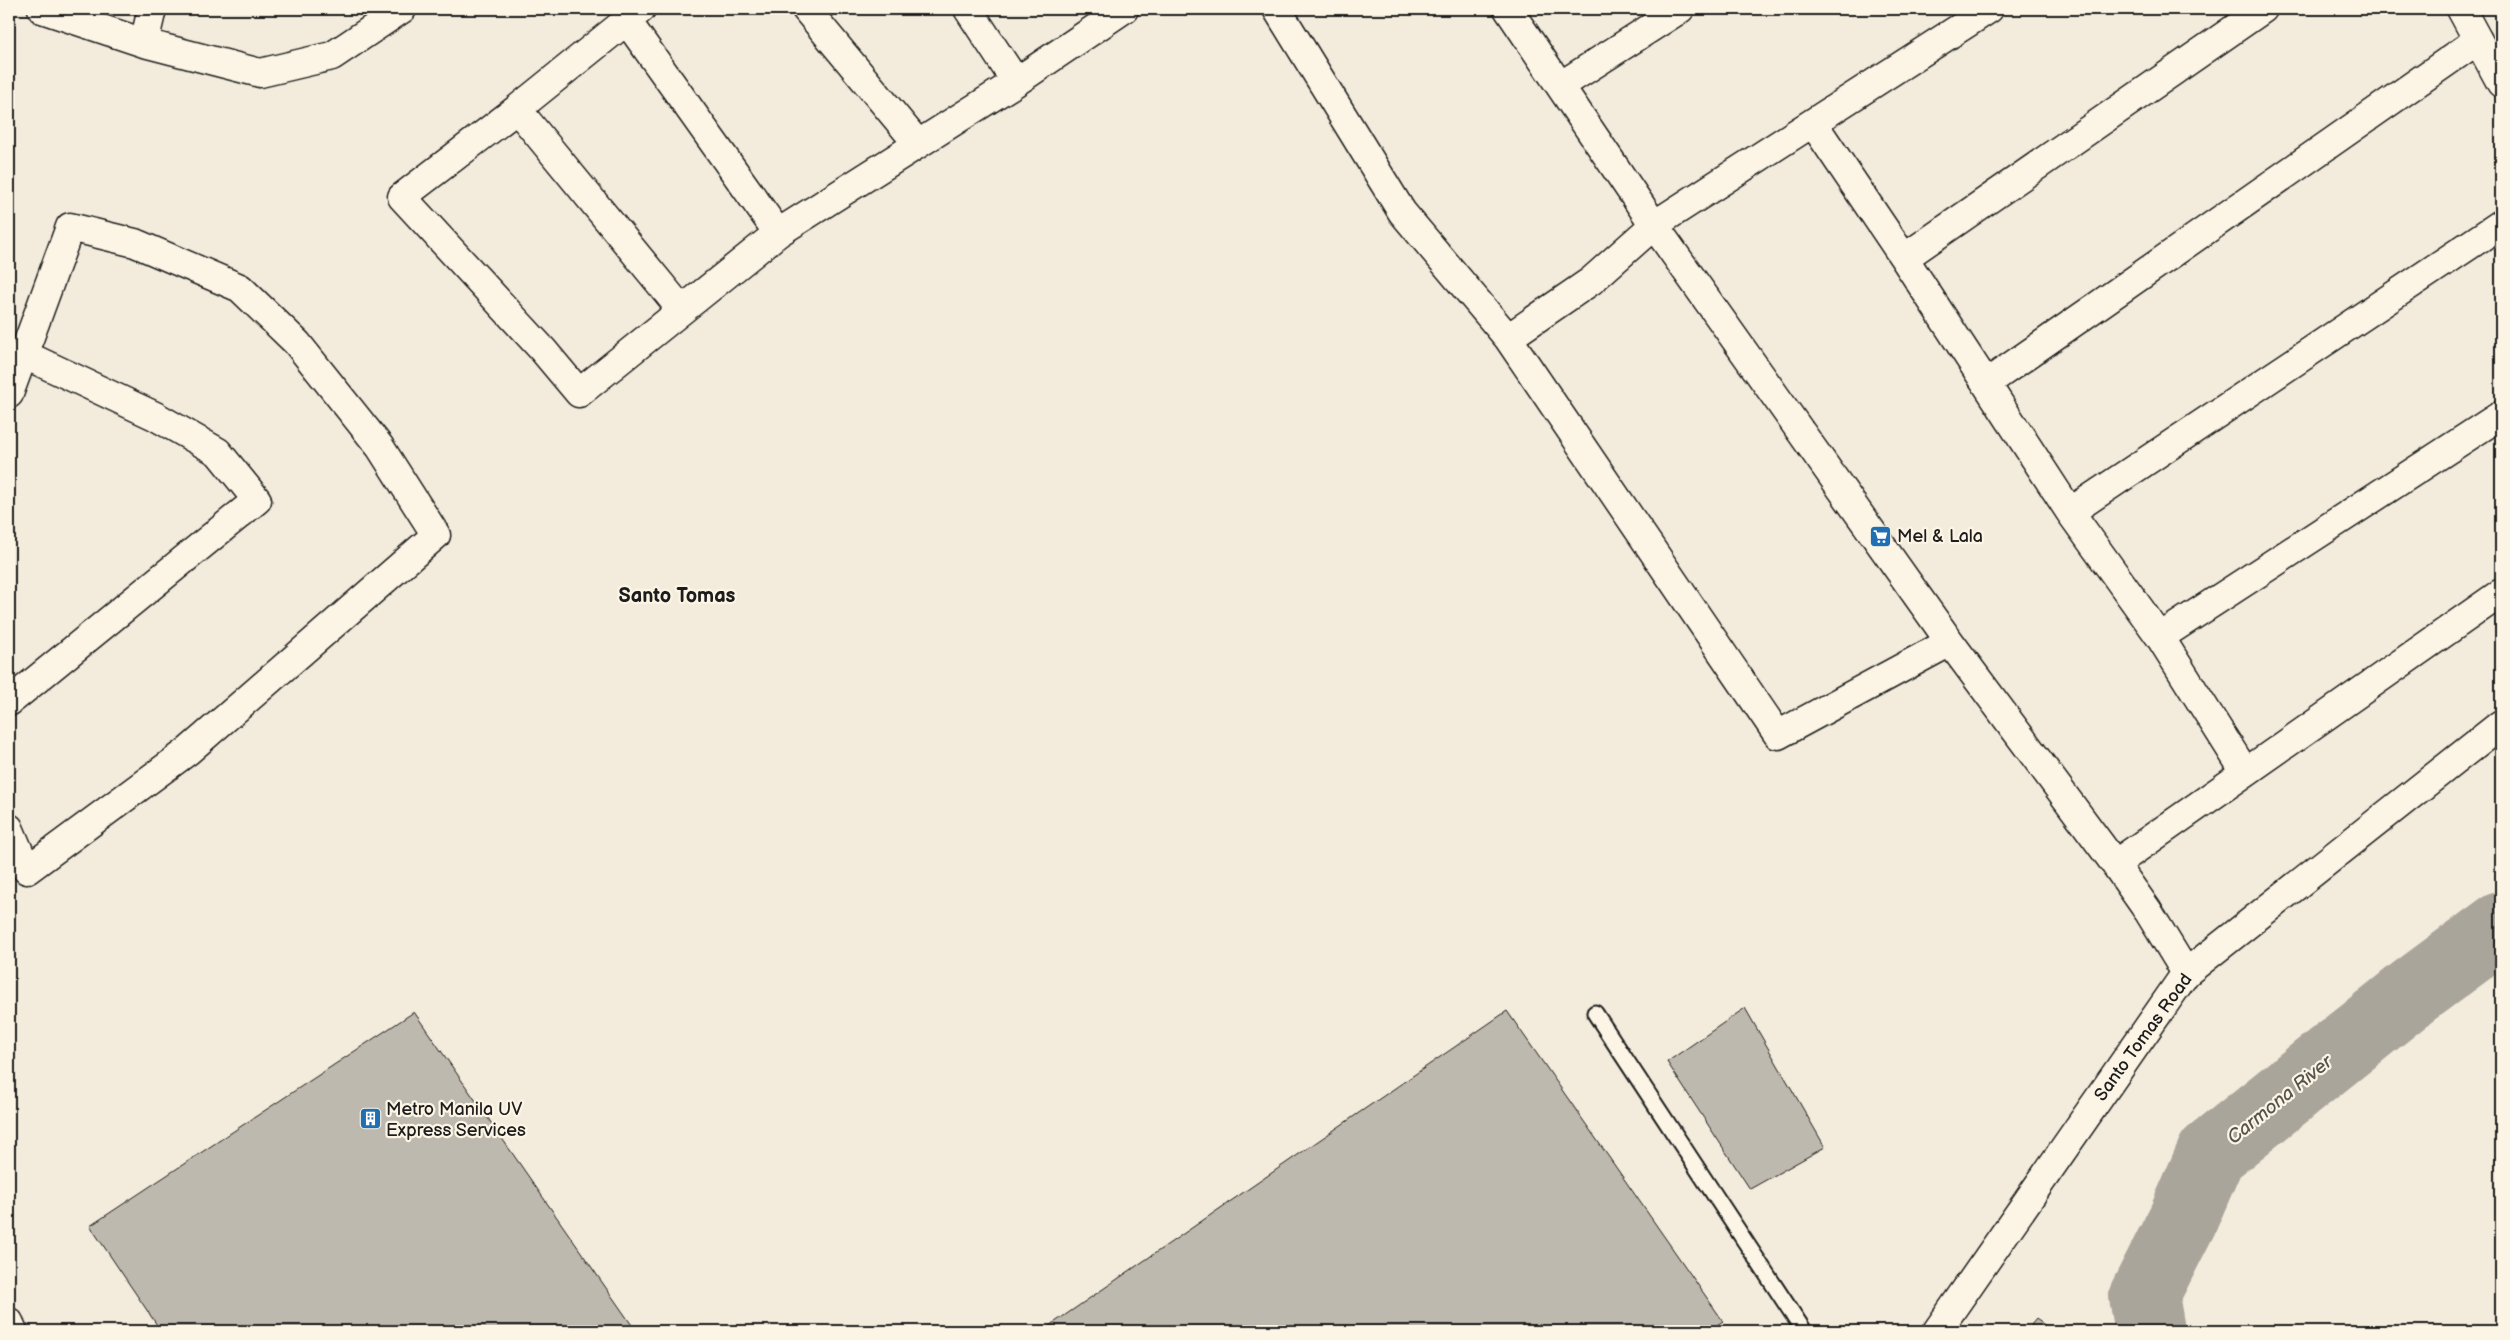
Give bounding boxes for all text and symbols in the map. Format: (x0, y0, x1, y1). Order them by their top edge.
supermarket icon: Mel & Lala (1869, 524, 1893, 548)
place label: Mel & Lala (1897, 526, 1983, 547)
district label: Santo Tomas (619, 584, 736, 608)
street label: Santo Tomas Road (2090, 970, 2197, 1105)
water label: Carmona River (2223, 1050, 2338, 1150)
place label: Metro Manila UV Express Services (386, 1099, 526, 1141)
building icon: Metro Manila UV Express Services (358, 1107, 382, 1131)

